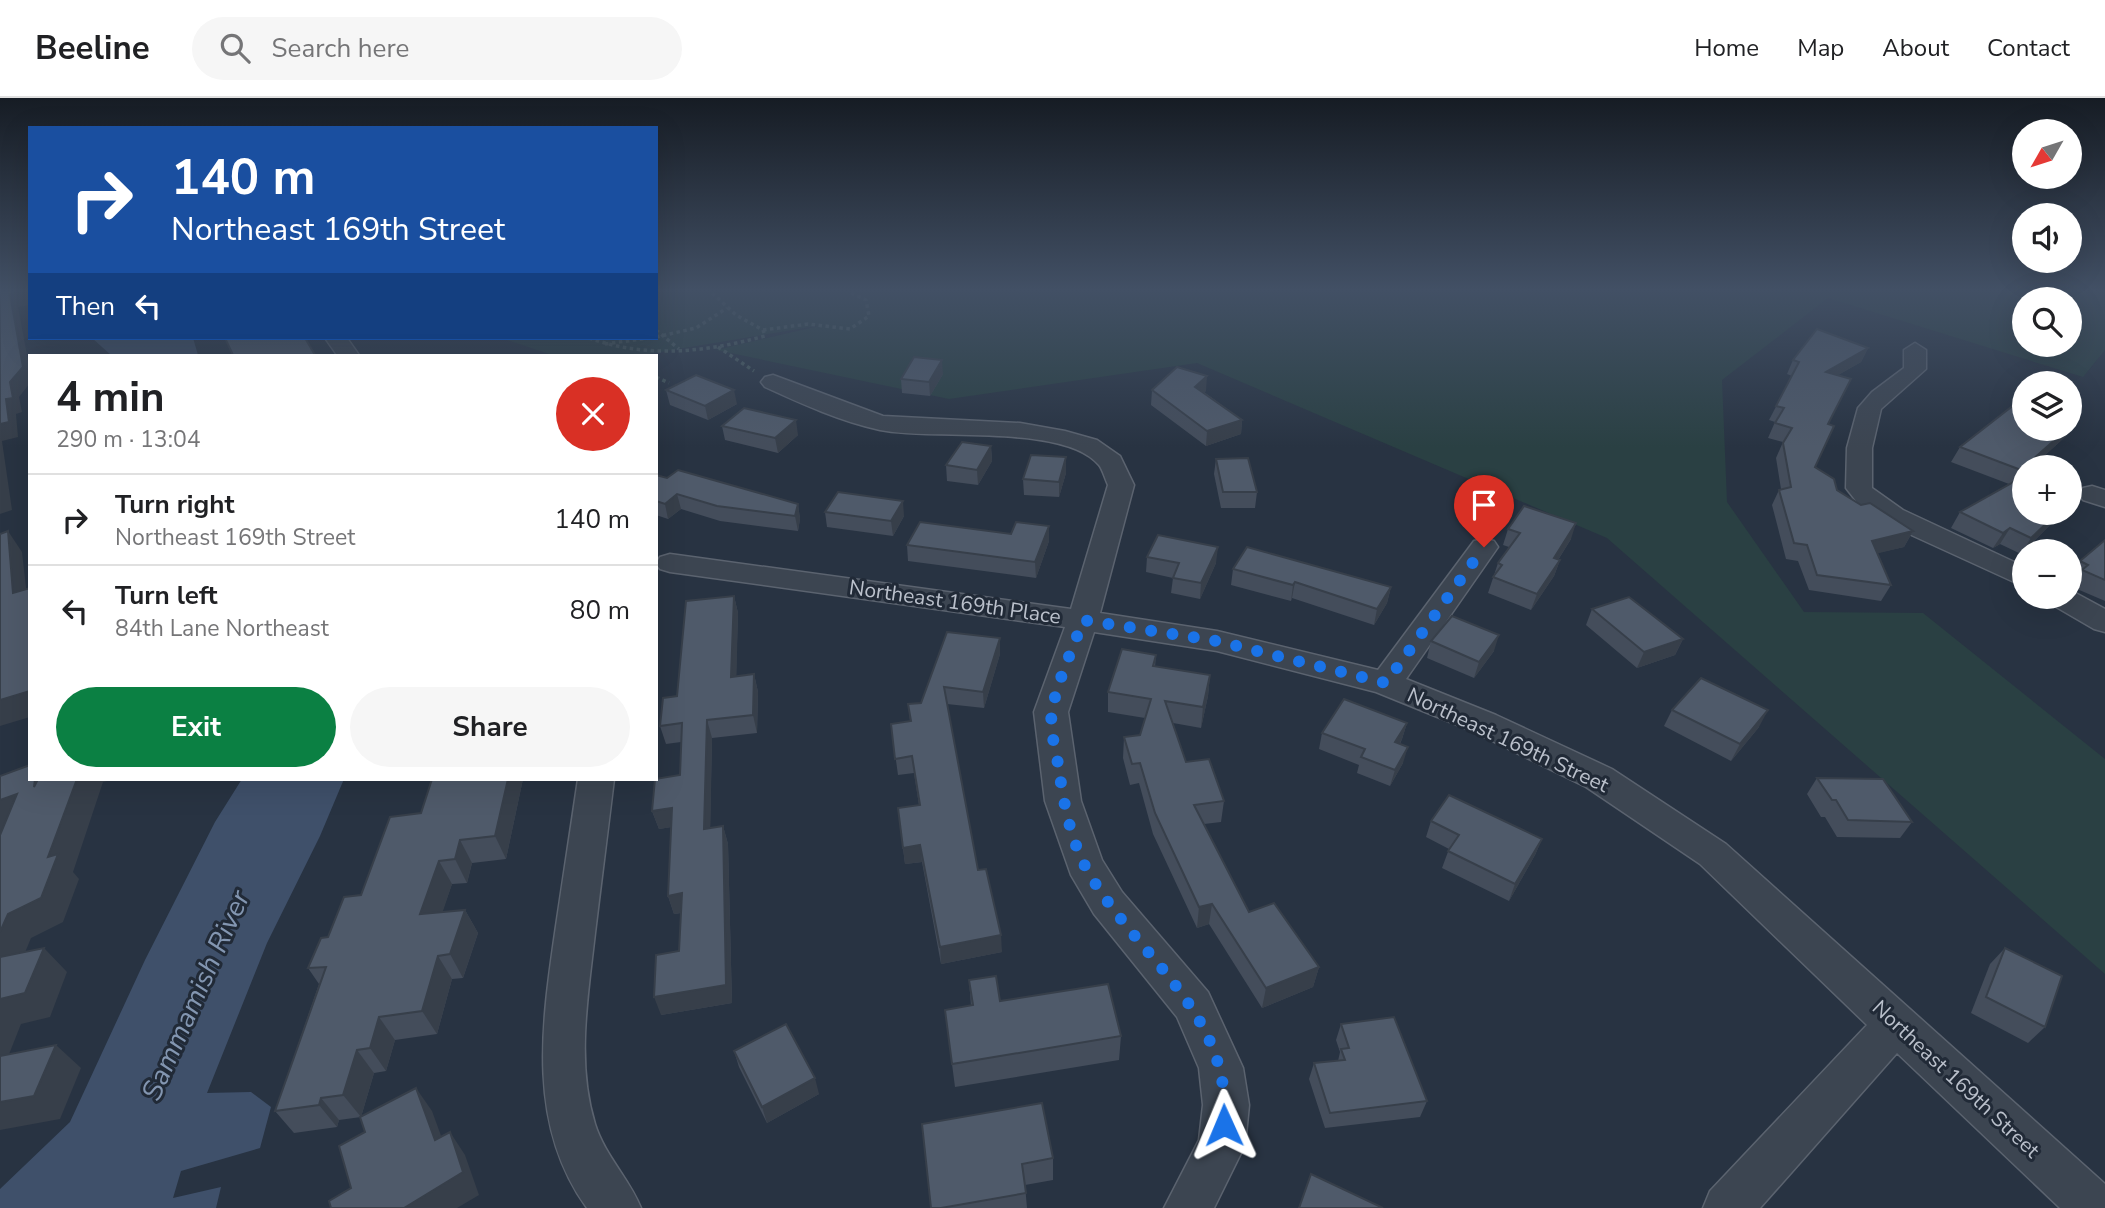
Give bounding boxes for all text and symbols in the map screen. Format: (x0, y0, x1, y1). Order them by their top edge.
search box (192, 17, 682, 80)
text: Beeline (35, 26, 150, 71)
icon: search (216, 29, 254, 67)
text: Search here (272, 31, 409, 66)
text: Home (1694, 32, 1759, 64)
text: Map (1797, 32, 1844, 64)
text: About (1882, 32, 1949, 64)
text: Contact (1987, 32, 2070, 64)
north arrow (2012, 119, 2082, 189)
map controls (2012, 119, 2082, 609)
text: 140 m (171, 144, 315, 211)
icon: right (56, 154, 147, 245)
button: sound (2012, 203, 2082, 273)
text: Northeast 169th Street (171, 208, 505, 251)
icon: left (129, 287, 167, 325)
button: search (2012, 287, 2082, 357)
text: Then (56, 289, 115, 324)
text: 4 min (56, 369, 165, 426)
button: layers (2012, 371, 2082, 441)
button: close (556, 377, 630, 451)
text: 290 m · 13:04 (56, 424, 201, 455)
button: + (2012, 455, 2082, 525)
pin (1454, 475, 1514, 547)
icon: arrive (1465, 486, 1503, 524)
text: Turn right (115, 487, 234, 522)
icon: right (56, 501, 94, 539)
text: 140 m (554, 502, 630, 537)
text: Northeast 169th Street (115, 522, 355, 553)
button: − (2012, 539, 2082, 609)
street label: Northeast 169th Place (847, 573, 1063, 631)
text: Turn left (115, 578, 218, 613)
icon: left (56, 592, 94, 630)
text: 80 m (570, 593, 630, 628)
text: 84th Lane Northeast (115, 613, 329, 644)
street label: Northeast 169th Street (1403, 681, 1614, 799)
button: Exit (56, 687, 336, 767)
button: Share (350, 687, 630, 767)
water label: Sammamish River (133, 883, 260, 1106)
street label: Northeast 169th Street (1866, 994, 2046, 1164)
position arrow (1187, 1088, 1261, 1162)

